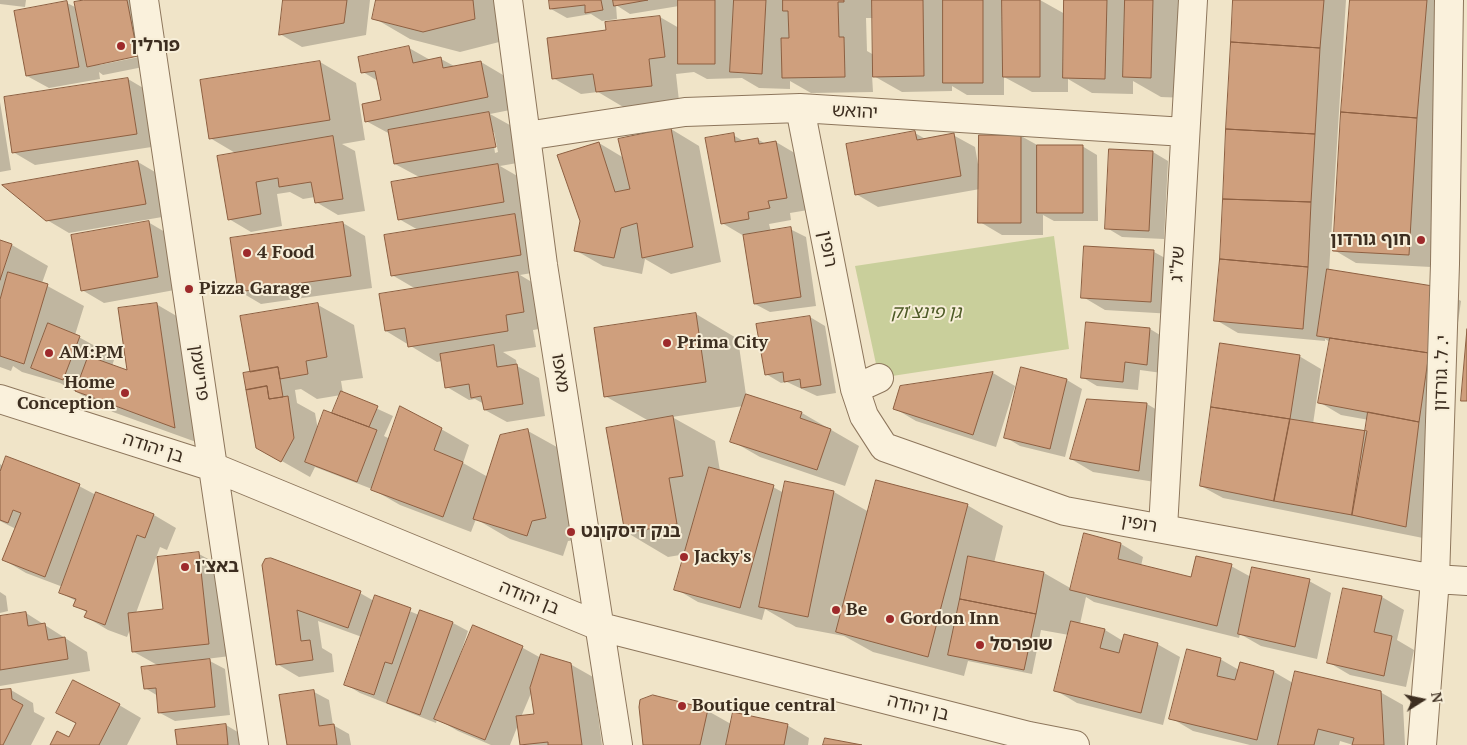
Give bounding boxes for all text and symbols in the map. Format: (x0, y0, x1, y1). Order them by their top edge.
place label: פורלין (131, 35, 180, 57)
marker: פורלין (115, 40, 127, 52)
street label: יהואש (832, 100, 878, 124)
street label: רופין (813, 229, 841, 269)
place label: חוף גורדון (1330, 229, 1411, 251)
marker: חוף גורדון (1415, 234, 1427, 246)
place label: 4 Food (257, 242, 315, 264)
street label: של"ג (1166, 245, 1190, 283)
marker: 4 Food (241, 247, 253, 259)
place label: Pizza Garage (199, 278, 310, 300)
marker: Pizza Garage (183, 283, 195, 295)
park label: גן פינצ'וק (891, 302, 961, 324)
place label: Prima City (677, 332, 768, 354)
street label: י. ל. גורדון (1430, 335, 1454, 411)
marker: Prima City (661, 337, 673, 349)
place label: AM:PM (59, 342, 123, 364)
street label: פרישמן (184, 344, 214, 402)
marker: AM:PM (43, 347, 55, 359)
street label: מאפו (546, 352, 574, 394)
place label: Home Conception (17, 372, 115, 414)
marker: Home Conception (119, 387, 131, 399)
street label: בן יהודה (120, 428, 186, 468)
street label: רופין (1119, 510, 1159, 538)
place label: בנק דיסקונט (581, 521, 681, 543)
marker: בנק דיסקונט (565, 526, 577, 538)
place label: Jacky's (694, 546, 751, 568)
marker: Jacky's (678, 551, 690, 563)
place label: באצ'ו (195, 556, 239, 578)
marker: באצ'ו (179, 561, 191, 573)
street label: בן יהודה (496, 576, 562, 620)
place label: Be (846, 599, 867, 621)
marker: Be (830, 604, 842, 616)
place label: Gordon Inn (900, 608, 999, 630)
marker: Gordon Inn (884, 613, 896, 625)
place label: שופרסל (990, 634, 1053, 656)
marker: שופרסל (974, 639, 986, 651)
north arrow (1397, 675, 1447, 725)
street label: בן יהודה (885, 690, 951, 726)
text: N (1427, 690, 1448, 704)
place label: Boutique central (692, 695, 836, 717)
marker: Boutique central (676, 700, 688, 712)

